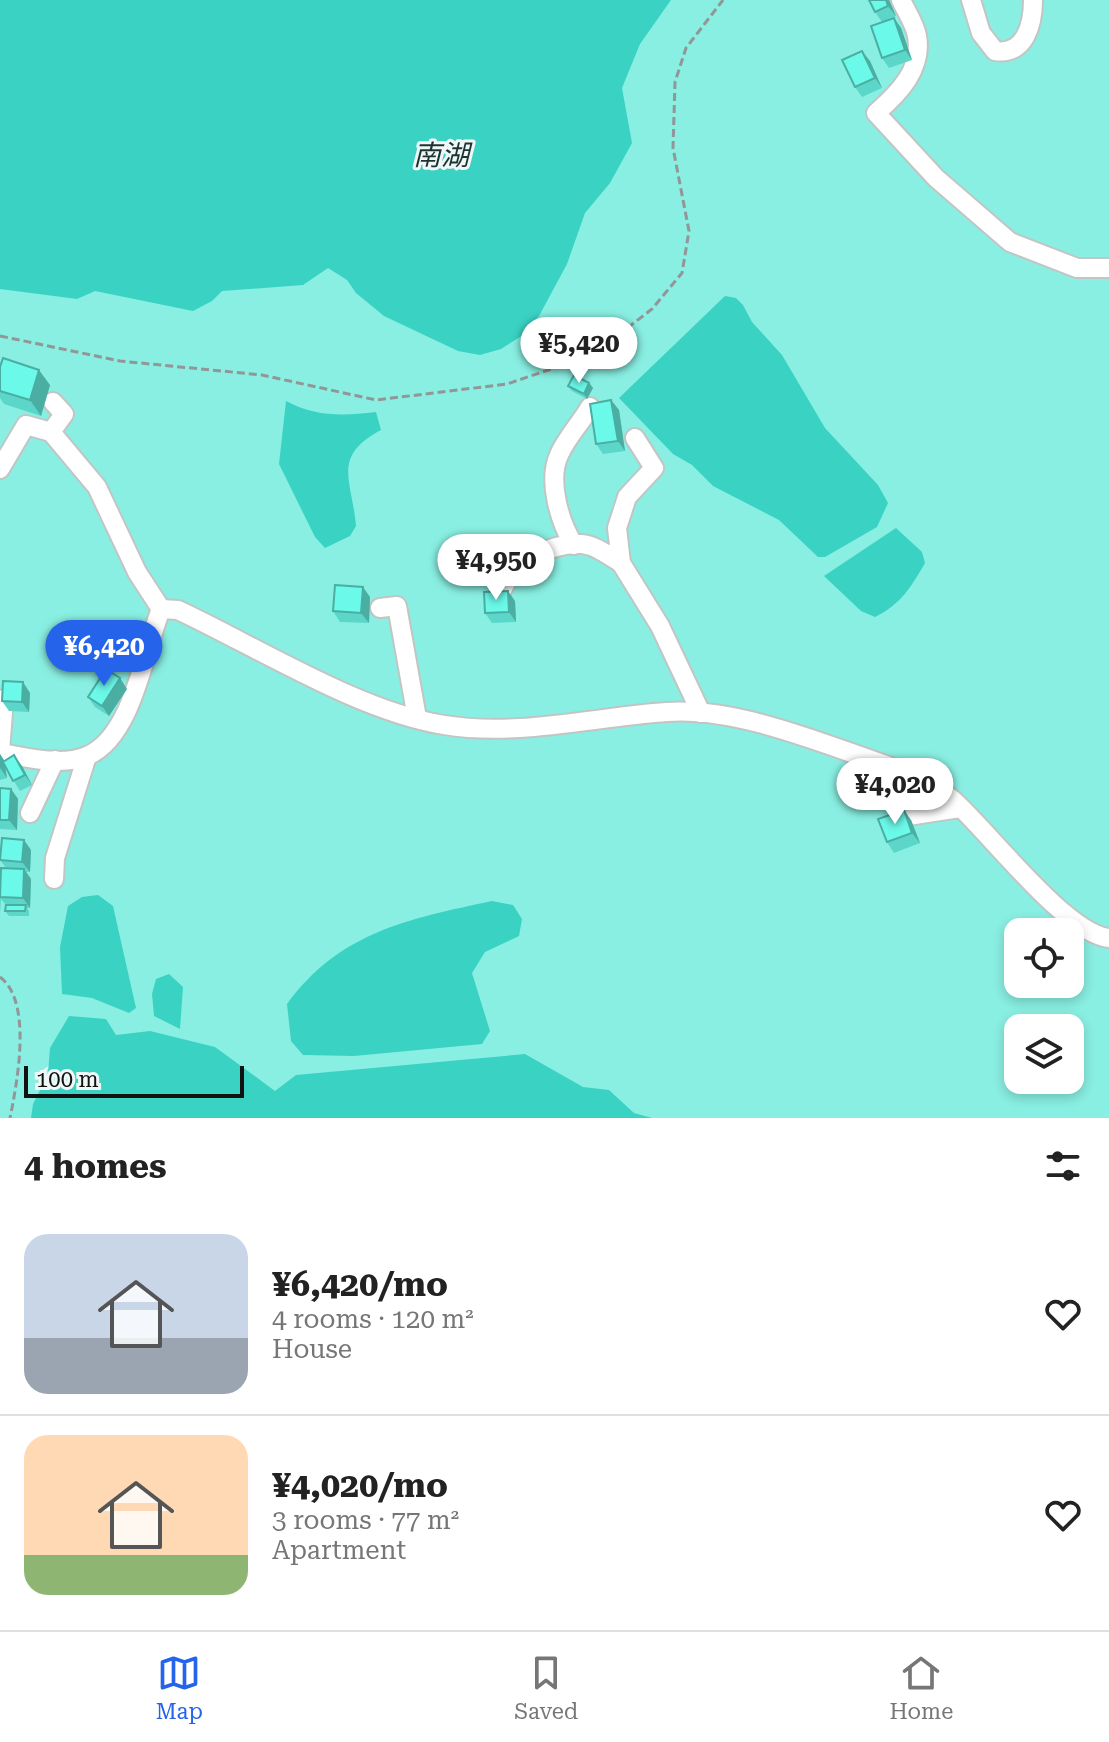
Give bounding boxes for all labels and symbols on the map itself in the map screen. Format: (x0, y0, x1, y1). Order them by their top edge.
water label: 南湖 (413, 139, 473, 172)
pin: ¥5,420 (514, 317, 644, 385)
pin: ¥4,950 (431, 534, 561, 602)
pin: ¥6,420 (39, 620, 169, 688)
pin: ¥4,020 (830, 758, 960, 826)
scale bar (24, 1062, 244, 1098)

